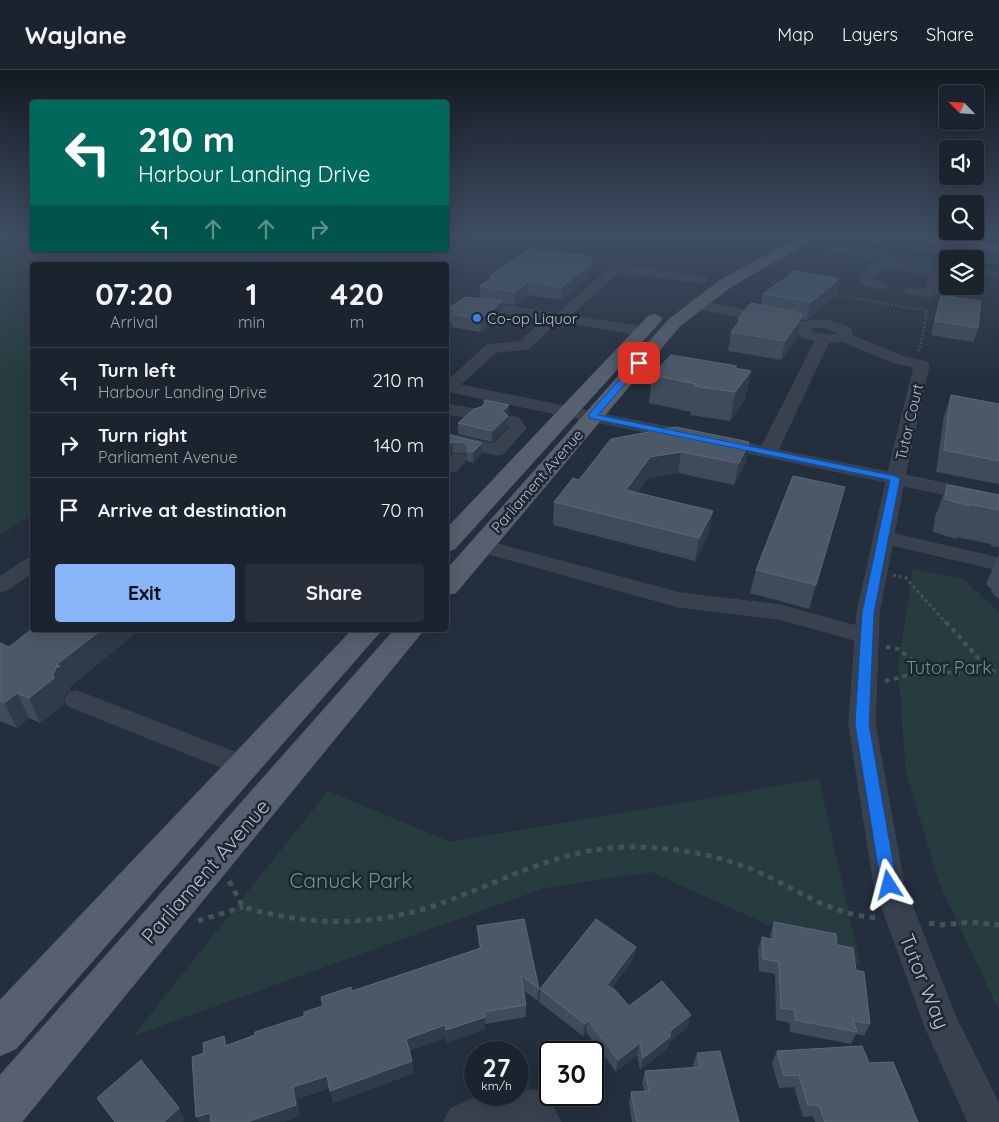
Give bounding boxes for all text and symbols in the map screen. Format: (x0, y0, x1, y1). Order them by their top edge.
text: Waylane (25, 20, 127, 50)
text: Map (777, 23, 814, 46)
text: Layers (842, 23, 898, 46)
text: Share (926, 23, 974, 46)
north arrow (939, 85, 984, 130)
map controls (939, 85, 984, 295)
text: 210 m (138, 117, 235, 161)
icon: left (55, 120, 120, 185)
button: sound (939, 140, 984, 185)
text: Harbour Landing Drive (138, 160, 370, 188)
button: search (939, 195, 984, 240)
icon: left (146, 215, 174, 243)
icon: ahead (199, 215, 227, 243)
icon: ahead (252, 215, 280, 243)
icon: right (305, 215, 333, 243)
button: layers (939, 250, 984, 295)
text: 07:20 (95, 275, 173, 313)
text: 1 (246, 275, 257, 313)
text: 420 (331, 275, 384, 313)
place label: Co-op Liquor (487, 309, 578, 328)
text: Arrival (110, 312, 158, 332)
text: min (238, 312, 265, 332)
text: m (350, 312, 364, 332)
marker: Co-op Liquor (471, 312, 483, 324)
pin (618, 342, 660, 384)
icon: arrive (625, 349, 653, 377)
text: Turn left (98, 358, 176, 382)
icon: left (55, 366, 83, 394)
text: 210 m (373, 368, 424, 392)
text: Harbour Landing Drive (98, 382, 267, 402)
street label: Tutor Court (891, 382, 927, 462)
text: Turn right (98, 423, 187, 447)
street label: Parliament Avenue (487, 425, 587, 537)
icon: right (55, 431, 83, 459)
text: 140 m (373, 433, 424, 457)
text: Parliament Avenue (98, 447, 238, 467)
icon: arrive (55, 496, 83, 524)
text: Arrive at destination (98, 498, 287, 522)
text: 70 m (380, 498, 424, 522)
button: Exit (55, 564, 235, 622)
button: Share (245, 564, 424, 622)
park label: Tutor Park (906, 656, 992, 679)
street label: Parliament Avenue (135, 793, 275, 949)
position arrow (862, 858, 914, 910)
park label: Canuck Park (290, 867, 412, 893)
street label: Tutor Way (894, 930, 956, 1032)
speed limit sign: 30 (539, 1041, 604, 1106)
text: 27 (483, 1052, 510, 1083)
text: km/h (481, 1078, 512, 1093)

